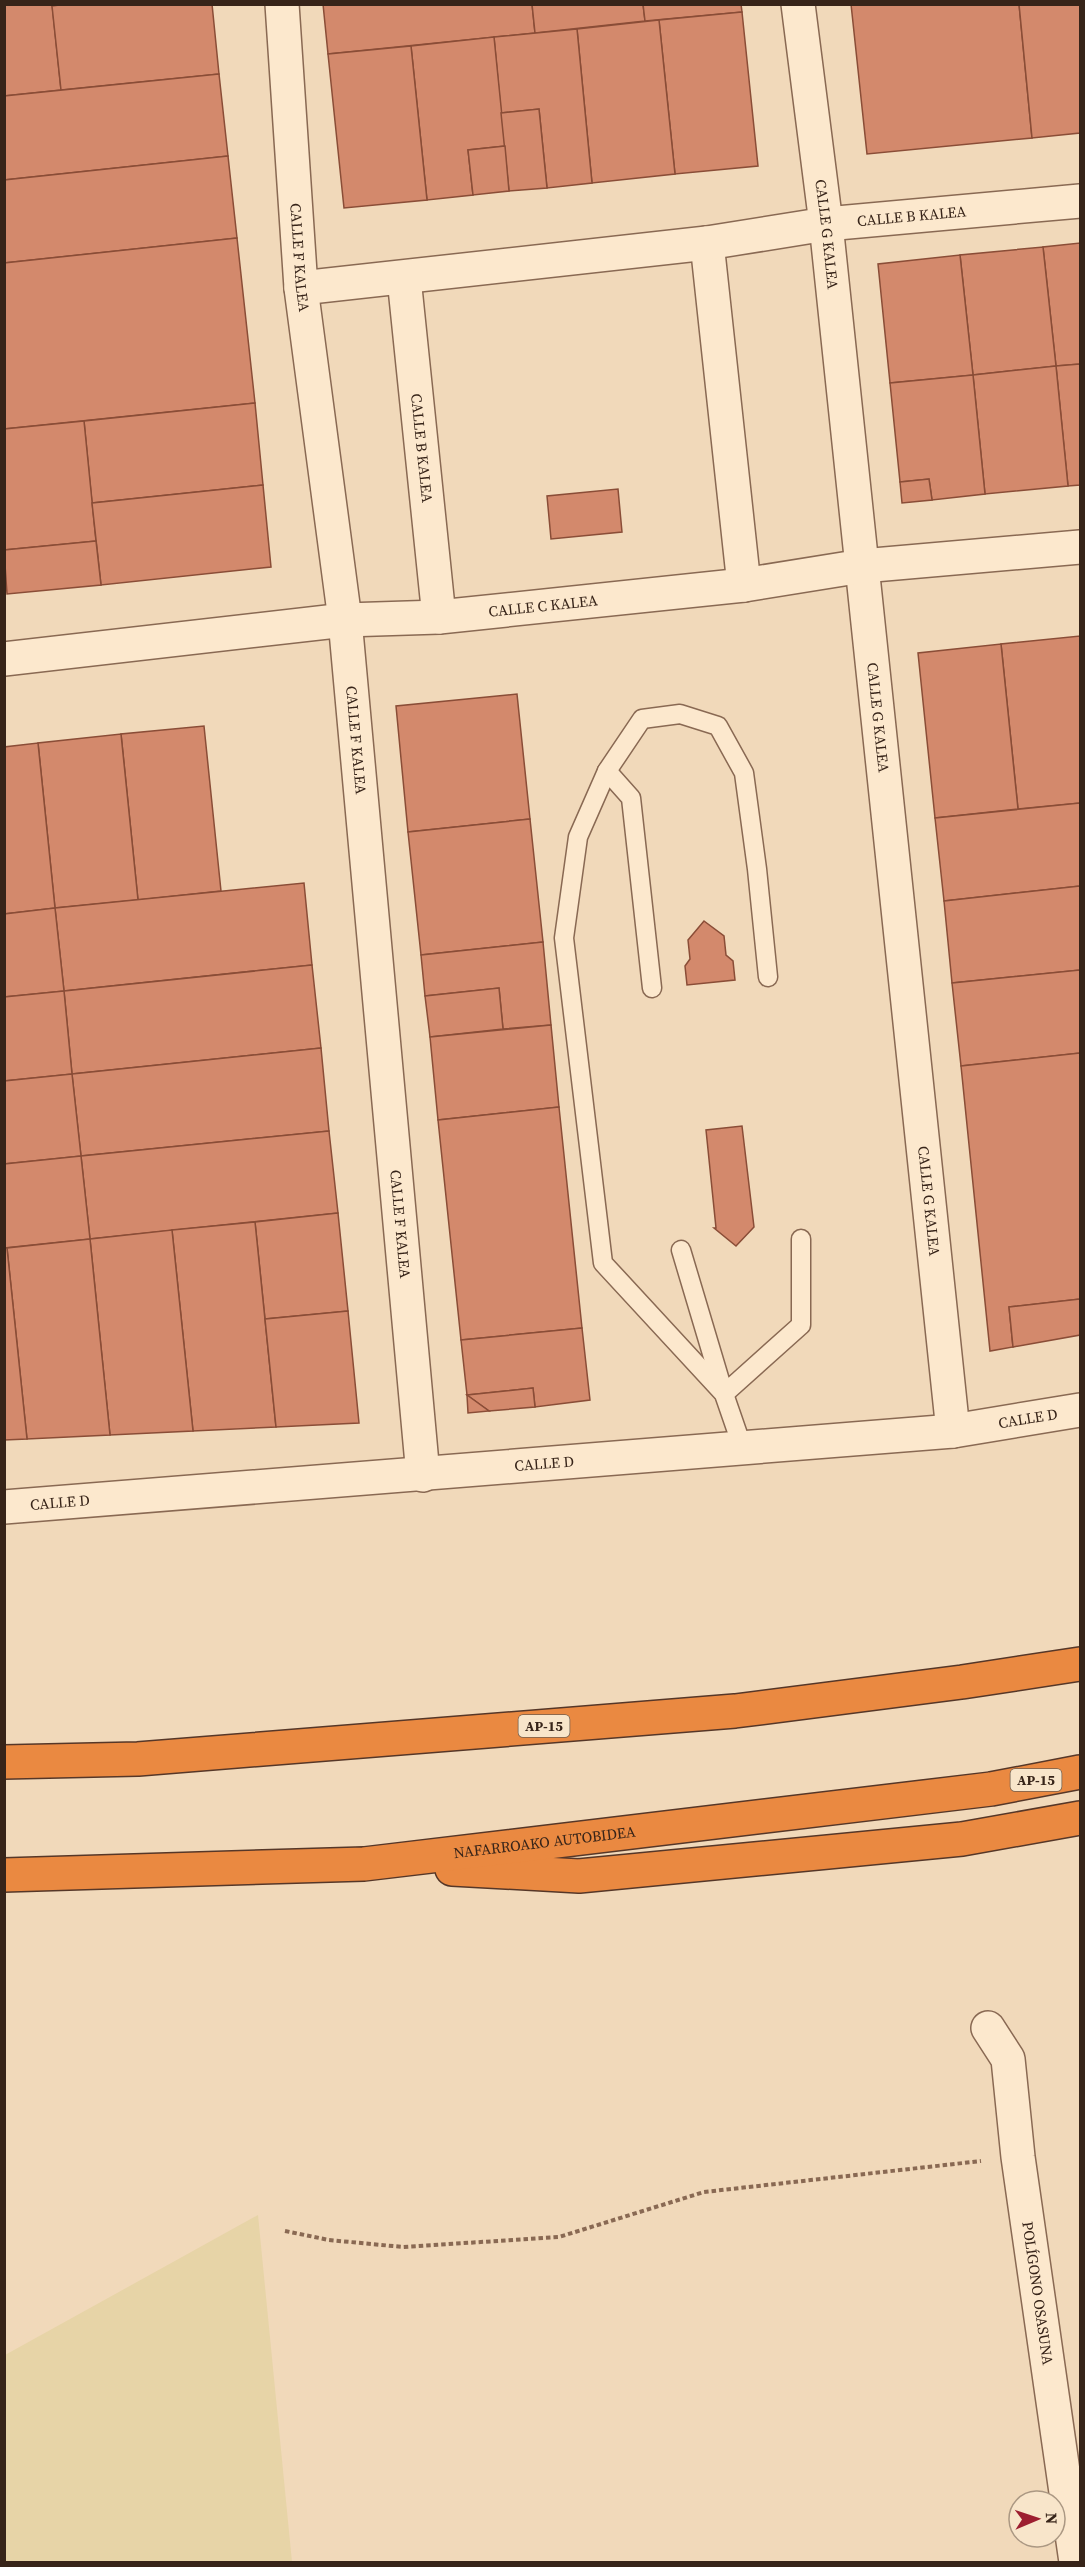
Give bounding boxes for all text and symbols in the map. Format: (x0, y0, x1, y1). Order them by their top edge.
street label: CALLE G KALEA (810, 178, 844, 290)
street label: CALLE B KALEA (856, 200, 967, 231)
street label: CALLE F KALEA (285, 202, 315, 313)
street label: CALLE B KALEA (406, 392, 438, 504)
street label: CALLE C KALEA (487, 589, 599, 622)
street label: CALLE G KALEA (862, 661, 895, 774)
street label: CALLE F KALEA (341, 685, 372, 795)
street label: CALLE G KALEA (913, 1145, 946, 1257)
street label: CALLE F KALEA (385, 1169, 416, 1279)
street label: CALLE D (997, 1403, 1059, 1433)
street label: CALLE D (514, 1450, 575, 1476)
street label: CALLE D (29, 1489, 90, 1515)
road number: AP-15 (518, 1715, 570, 1737)
road number: AP-15 (1010, 1769, 1062, 1791)
street label: NAFARROAKO AUTOBIDEA (452, 1821, 637, 1863)
street label: POLÍGONO OSASUNA (1017, 2220, 1059, 2366)
north arrow (1007, 2489, 1067, 2549)
text: N (1041, 2512, 1063, 2525)

